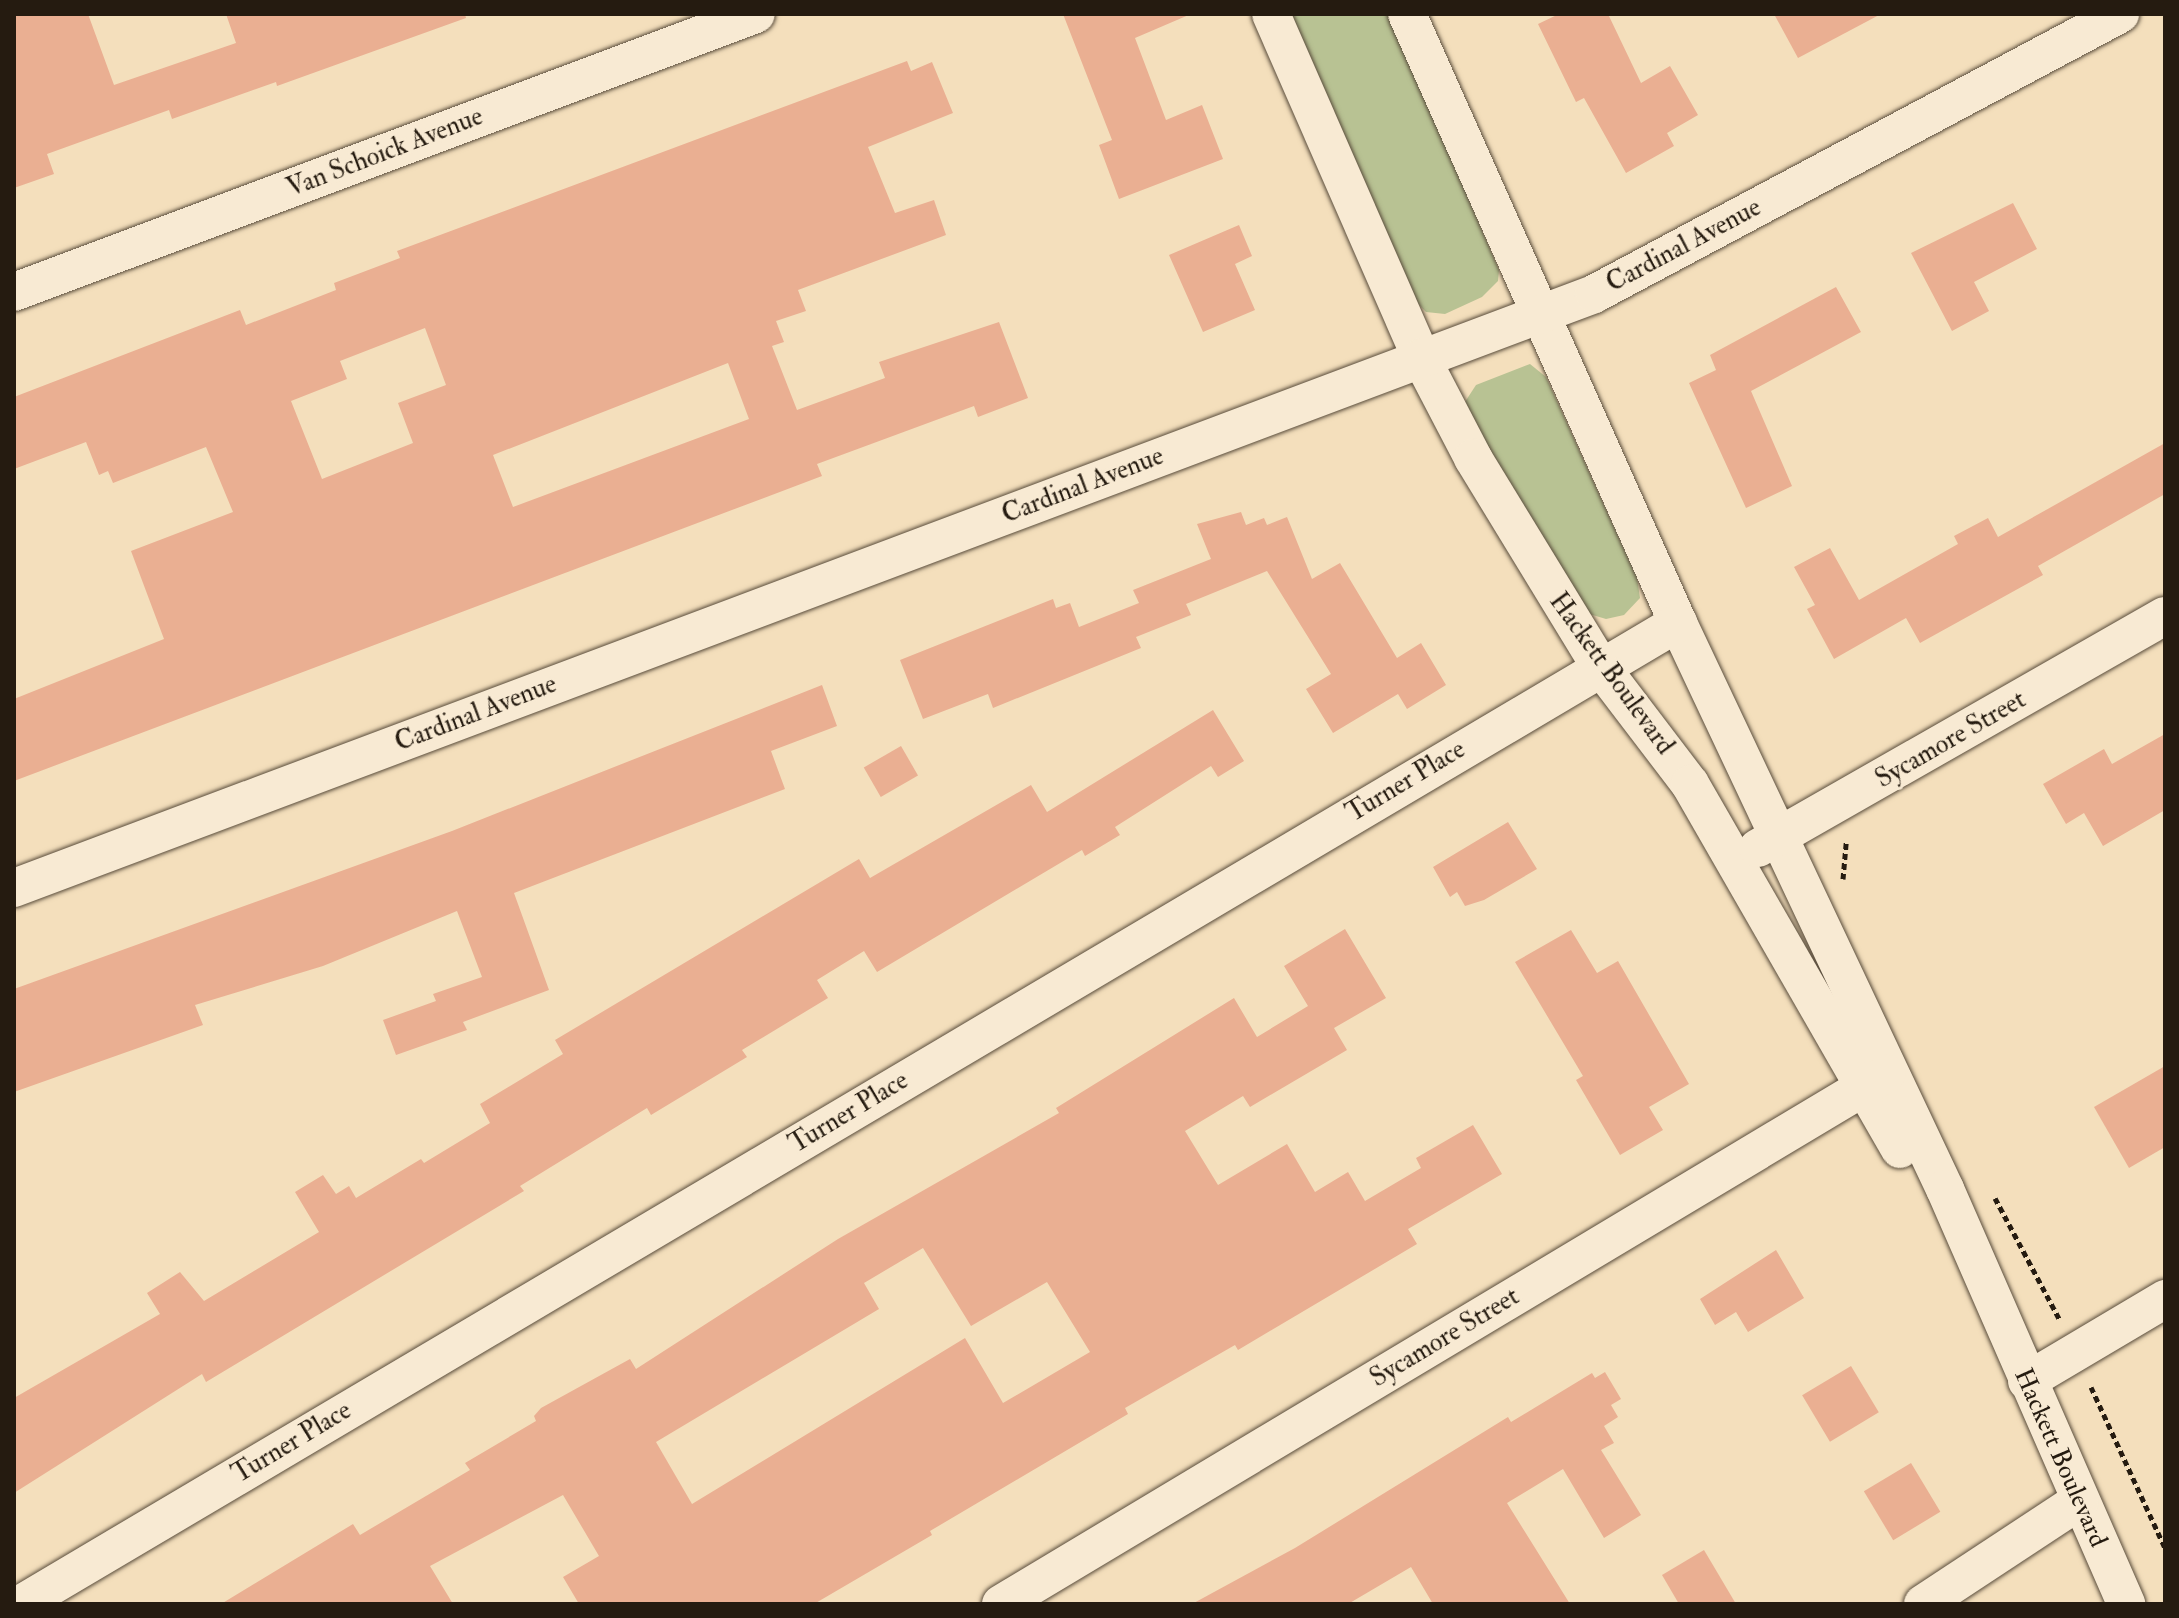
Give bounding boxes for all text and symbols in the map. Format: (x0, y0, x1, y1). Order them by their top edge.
street label: Van Schoick Avenue (283, 101, 487, 205)
street label: Cardinal Avenue (1601, 192, 1767, 300)
street label: Cardinal Avenue (998, 441, 1168, 531)
street label: Hackett Boulevard (1542, 587, 1680, 761)
street label: Cardinal Avenue (391, 669, 561, 759)
street label: Sycamore Street (1870, 685, 2032, 795)
street label: Turner Place (1341, 734, 1471, 830)
street label: Turner Place (784, 1065, 914, 1161)
street label: Sycamore Street (1365, 1281, 1525, 1395)
street label: Hackett Boulevard (2007, 1364, 2113, 1552)
street label: Turner Place (227, 1395, 357, 1491)

